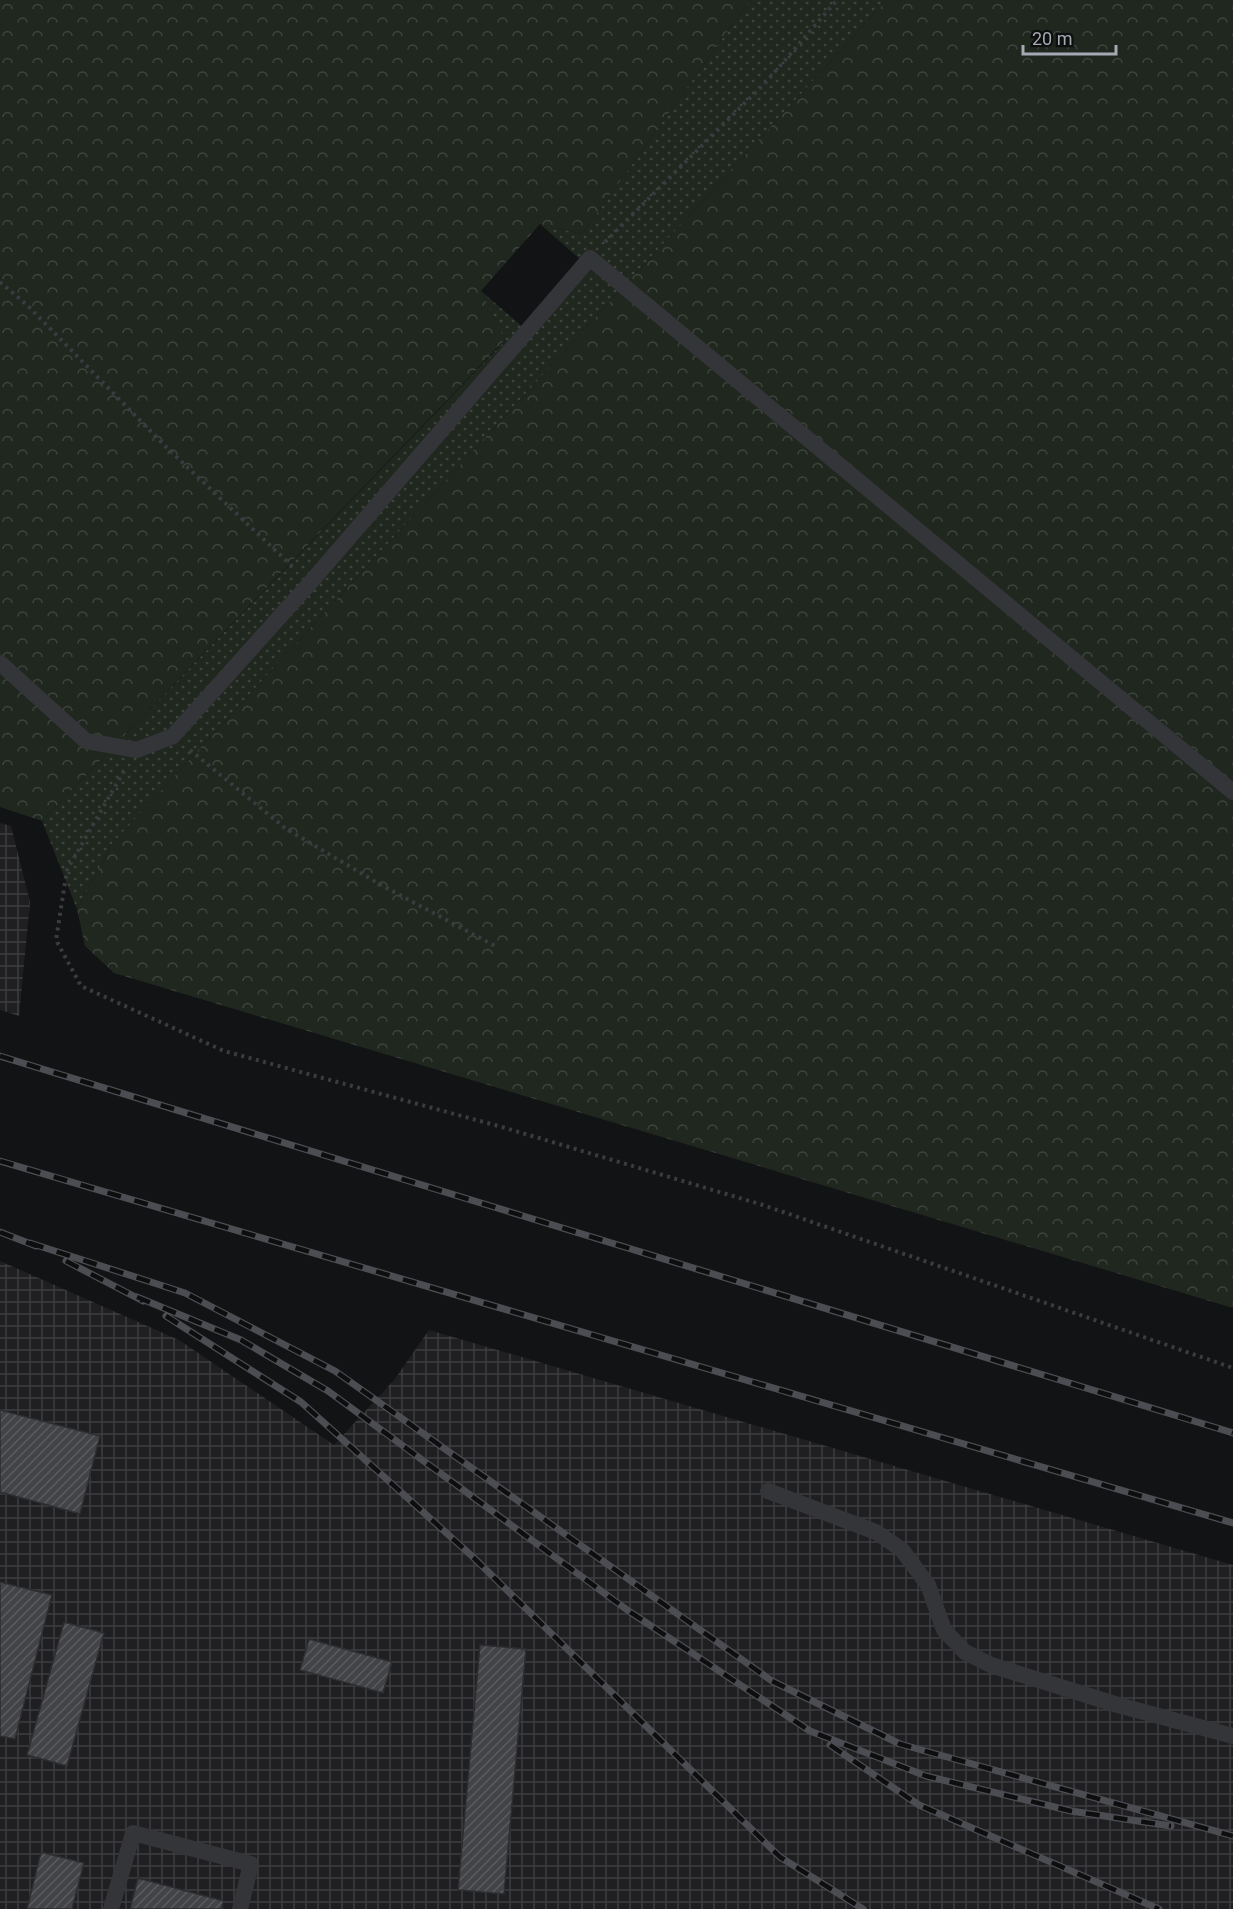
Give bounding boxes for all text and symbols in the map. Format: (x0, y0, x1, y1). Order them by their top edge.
scale bar (1023, 18, 1116, 56)
text: 20 m (1032, 28, 1072, 49)

